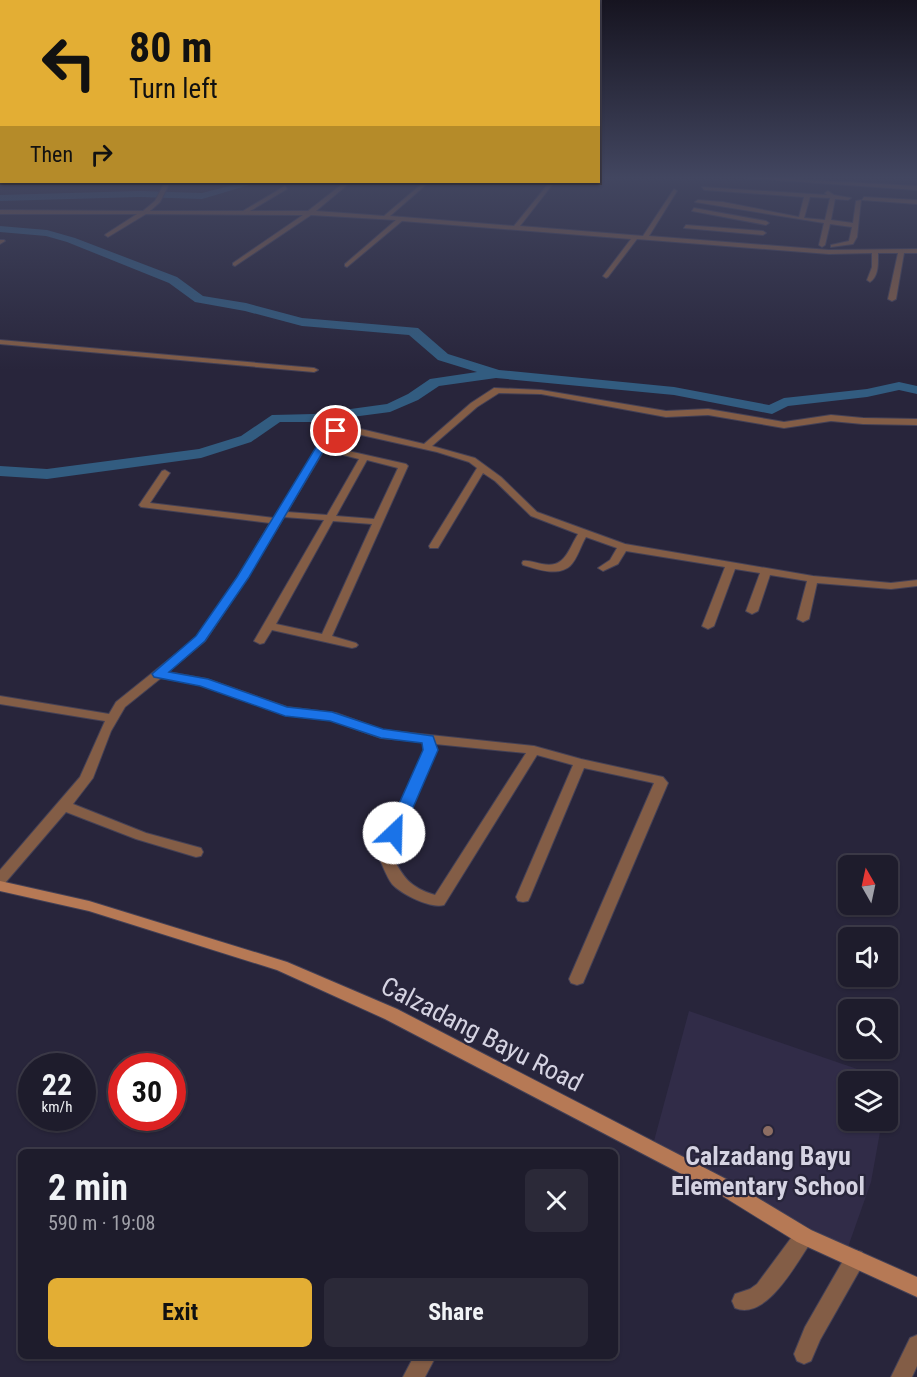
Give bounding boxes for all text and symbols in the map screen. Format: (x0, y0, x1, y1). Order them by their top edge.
text: 80 m (129, 23, 212, 72)
icon: left (30, 24, 108, 102)
text: Turn left (129, 73, 218, 105)
icon: right (85, 138, 118, 171)
text: Then (30, 142, 73, 167)
pin (310, 405, 361, 456)
icon: arrive (319, 414, 352, 447)
position arrow (362, 801, 426, 865)
north arrow (838, 855, 898, 915)
map controls (838, 855, 898, 1131)
button: sound (838, 927, 898, 987)
street label: Calzadang Bayu Road (376, 970, 588, 1098)
button: search (838, 999, 898, 1059)
speed limit sign: 30 (108, 1053, 186, 1131)
text: 22 (42, 1067, 72, 1102)
button: layers (838, 1071, 898, 1131)
text: km/h (42, 1098, 72, 1116)
marker: Calzadang Bayu Elementary School (761, 1124, 775, 1138)
place label: Calzadang Bayu Elementary School (671, 1141, 865, 1201)
text: 2 min (48, 1167, 128, 1209)
button: close (525, 1169, 588, 1232)
text: 590 m · 19:08 (48, 1211, 155, 1235)
button: Exit (48, 1278, 312, 1347)
button: Share (324, 1278, 588, 1347)

